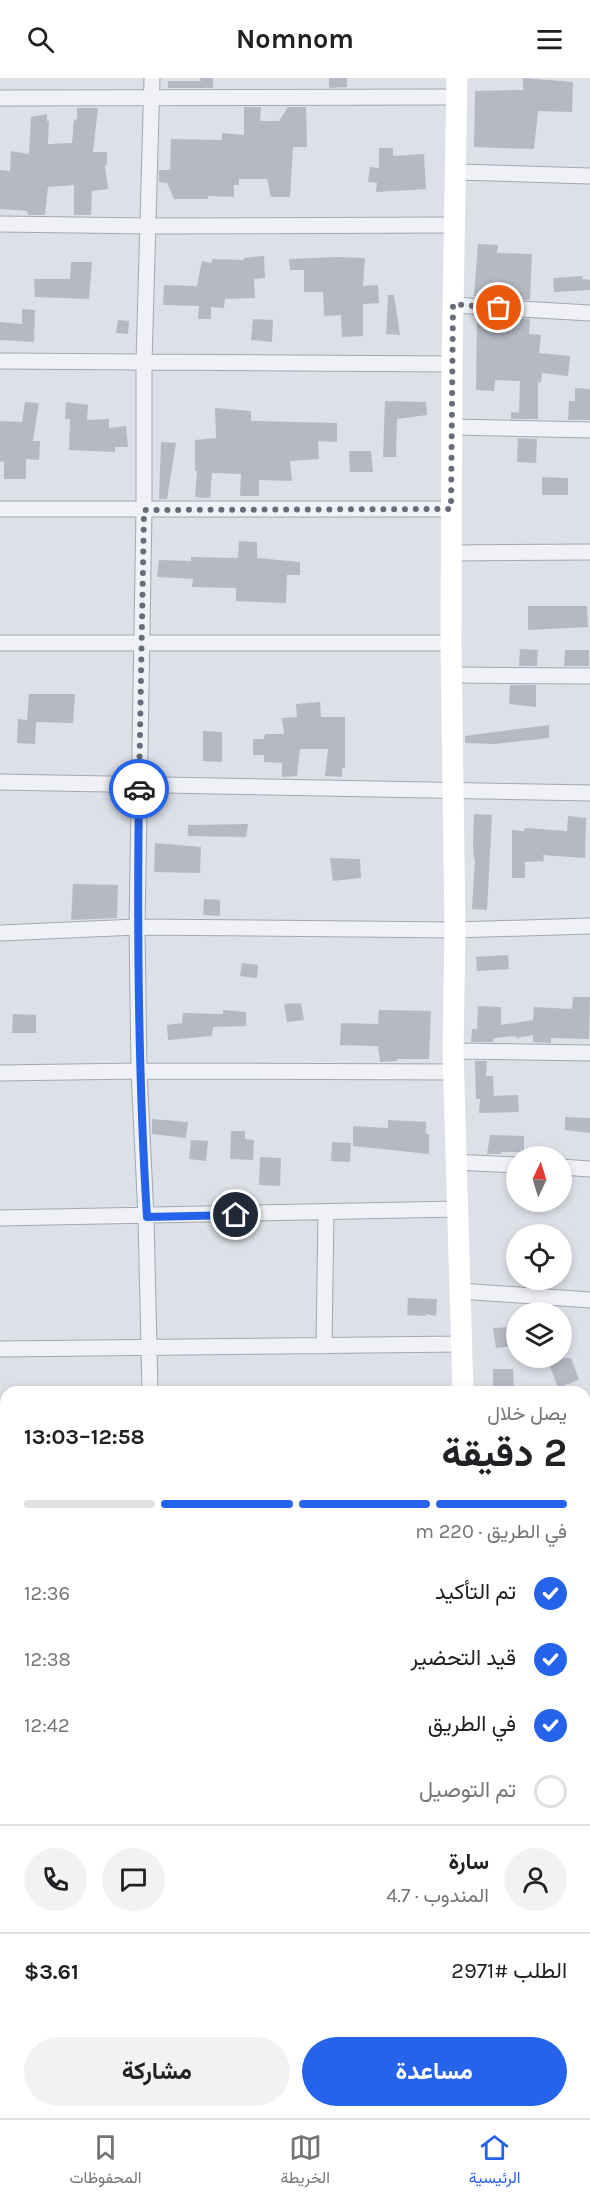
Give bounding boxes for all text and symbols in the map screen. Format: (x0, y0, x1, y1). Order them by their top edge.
icon: search (24, 23, 57, 56)
text: Nomnom (236, 23, 354, 55)
icon: menu (533, 23, 566, 56)
pin (473, 282, 524, 333)
icon: bag (482, 291, 515, 324)
courier (109, 759, 169, 819)
icon: car (123, 773, 156, 806)
north arrow (506, 1146, 572, 1212)
map controls (506, 1146, 572, 1368)
pin (210, 1189, 261, 1240)
icon: home (219, 1198, 252, 1231)
button: locate (506, 1224, 572, 1290)
button: layers (506, 1302, 572, 1368)
text: يصل خلال (487, 1402, 567, 1425)
text: 12:58–13:03 (24, 1424, 145, 1450)
text: 2 دقيقة (442, 1430, 567, 1476)
text: في الطريق · 220 m (415, 1520, 567, 1543)
icon: check (534, 1577, 567, 1610)
text: تم التأكيد (435, 1579, 516, 1605)
text: 12:36 (24, 1582, 70, 1605)
icon: check (534, 1643, 567, 1676)
text: قيد التحضير (411, 1645, 516, 1671)
text: 12:38 (24, 1648, 71, 1671)
icon: check (534, 1709, 567, 1742)
text: في الطريق (428, 1711, 516, 1737)
text: 12:42 (24, 1714, 70, 1737)
text: تم التوصيل (419, 1777, 516, 1803)
button: phone (24, 1848, 87, 1911)
button: chat (102, 1848, 165, 1911)
button: person (504, 1848, 567, 1911)
text: سارة (448, 1849, 489, 1875)
text: المندوب · 4.7 (386, 1884, 489, 1907)
text: الطلب #2971 (451, 1958, 567, 1984)
text: $3.61 (24, 1959, 79, 1985)
button: مشاركة (24, 2037, 290, 2106)
button: مساعدة (302, 2037, 567, 2106)
tab: المحفوظات (69, 2131, 142, 2192)
tab: الخريطة (280, 2131, 330, 2192)
tab: الرئيسية (469, 2131, 521, 2192)

